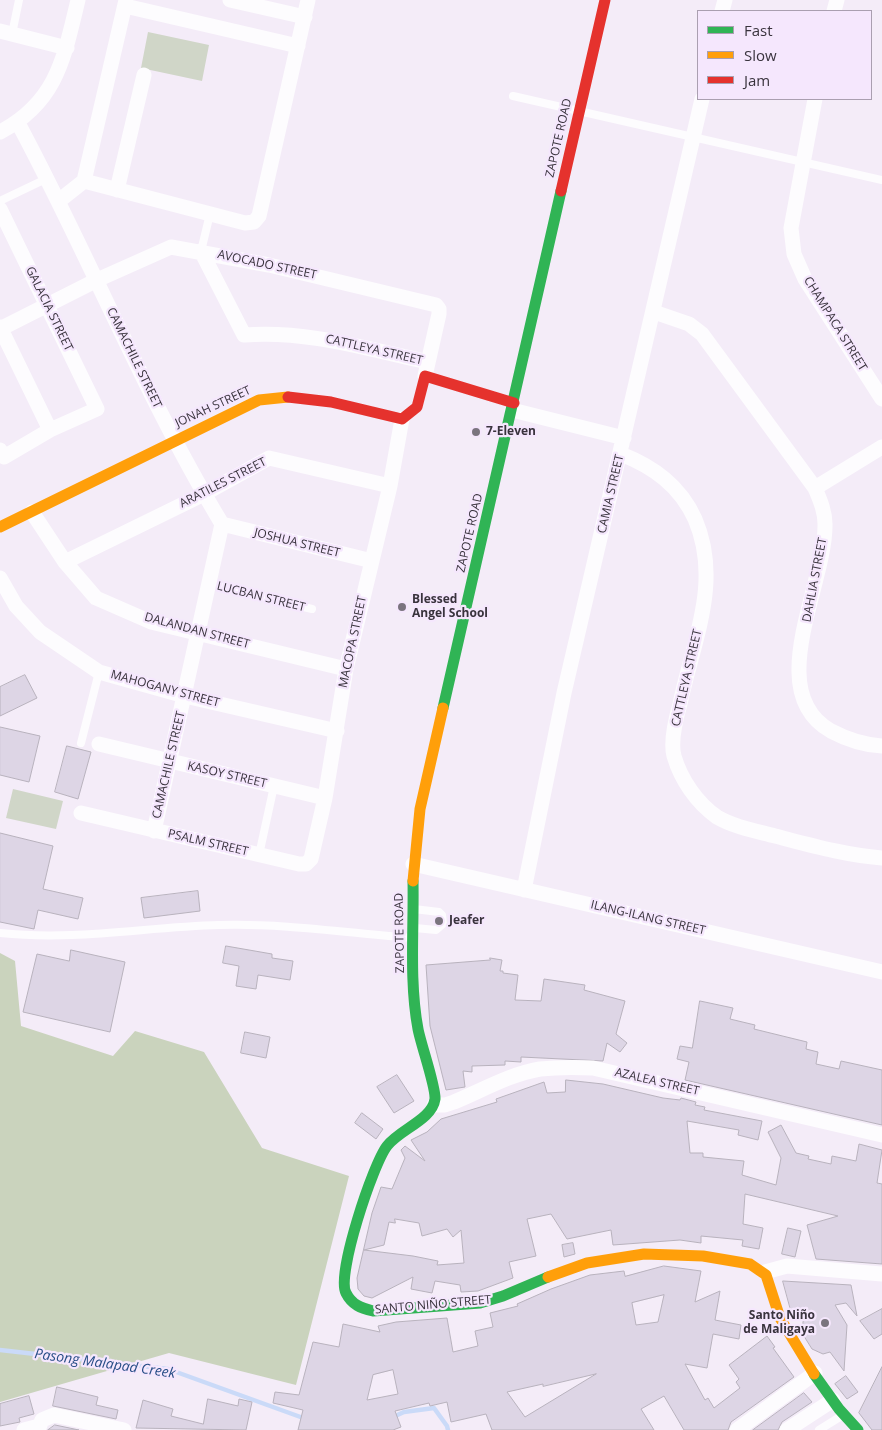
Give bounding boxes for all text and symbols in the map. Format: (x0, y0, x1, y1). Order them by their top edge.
legend (697, 10, 872, 100)
text: Fast (744, 20, 773, 40)
text: Slow (744, 45, 777, 65)
text: Jam (744, 70, 770, 90)
street label: ZAPOTE ROAD (543, 97, 575, 179)
street label: AVOCADO STREET (216, 247, 318, 283)
street label: GALACIA STREET (22, 264, 76, 354)
street label: CHAMPACA STREET (800, 274, 870, 374)
street label: CAMACHILE STREET (103, 305, 165, 411)
street label: CATTLEYA STREET (324, 332, 424, 368)
street label: JONAH STREET (173, 383, 253, 431)
place label: 7-Eleven (486, 425, 536, 439)
marker: 7-Eleven (470, 426, 482, 438)
street label: CAMIA STREET (595, 453, 627, 535)
street label: ARATILES STREET (177, 455, 269, 511)
street label: ZAPOTE ROAD (454, 492, 486, 574)
street label: JOSHUA STREET (253, 525, 341, 561)
street label: DAHLIA STREET (800, 536, 830, 624)
street label: LUCBAN STREET (215, 579, 307, 615)
place label: Blessed Angel School (412, 593, 488, 621)
street label: MACOPA STREET (336, 595, 370, 689)
marker: Blessed Angel School (396, 601, 408, 613)
street label: DALANDAN STREET (143, 610, 251, 652)
street label: CATTLEYA STREET (669, 628, 705, 728)
street label: MAHOGANY STREET (109, 668, 221, 710)
street label: CAMACHILE STREET (150, 710, 188, 820)
street label: KASOY STREET (186, 759, 268, 791)
street label: PSALM STREET (166, 827, 250, 859)
street label: ZAPOTE ROAD (392, 893, 408, 973)
street label: ILANG-ILANG STREET (589, 898, 707, 938)
place label: Jeafer (449, 914, 484, 928)
marker: Jeafer (433, 915, 445, 927)
street label: AZALEA STREET (613, 1065, 701, 1099)
street label: SANTO NIÑO STREET (374, 1293, 492, 1317)
place label: Santo Niño de Maligaya (743, 1309, 815, 1337)
marker: Santo Niño de Maligaya (819, 1317, 831, 1329)
water label: Pasong Malapad Creek (33, 1346, 177, 1382)

